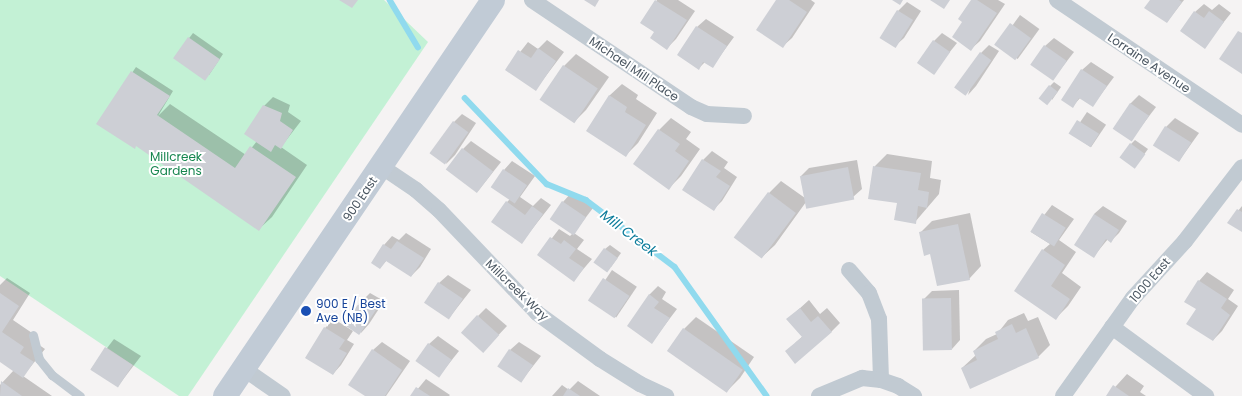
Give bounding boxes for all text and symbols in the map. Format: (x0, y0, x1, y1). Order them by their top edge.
street label: Lorraine Avenue (1105, 30, 1193, 96)
street label: Michael Mill Place (586, 34, 682, 104)
park label: Millcreek Gardens (150, 150, 202, 178)
street label: 900 East (340, 174, 380, 224)
water label: Mill Creek (597, 206, 661, 260)
street label: 1000 East (1127, 255, 1173, 305)
street label: Millcreek Way (483, 256, 551, 324)
place label: 900 E / Best Ave (NB) (316, 297, 386, 325)
marker: 900 E / Best Ave (NB) (300, 305, 312, 317)

